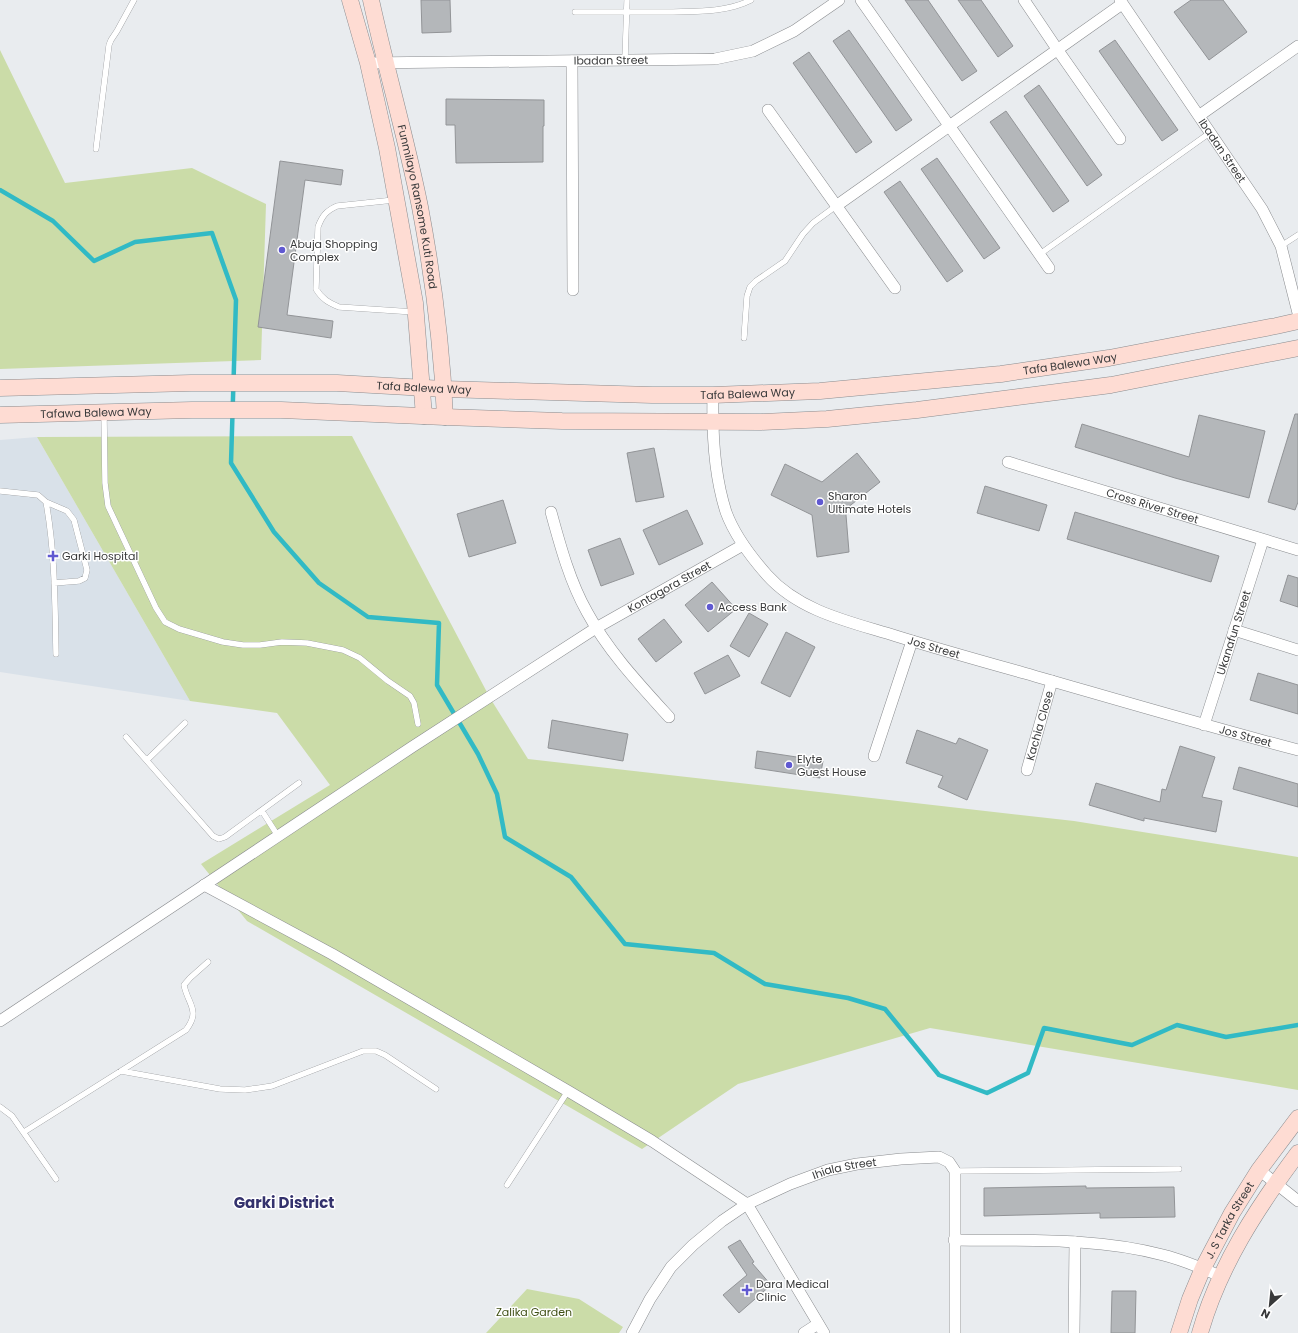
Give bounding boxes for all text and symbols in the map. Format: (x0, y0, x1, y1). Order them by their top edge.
street label: Ibadan Street (574, 52, 648, 69)
street label: Ibadan Street (1195, 115, 1250, 186)
street label: Funmilayo Ransome Kuti Road (394, 123, 441, 290)
place label: Abuja Shopping Complex (290, 236, 378, 265)
marker: Abuja Shopping Complex (277, 245, 287, 255)
street label: Tafa Balewa Way (1022, 348, 1119, 379)
street label: Tafa Balewa Way (376, 377, 472, 398)
street label: Tafa Balewa Way (700, 384, 796, 403)
street label: Tafawa Balewa Way (40, 403, 153, 422)
street label: Cross River Street (1104, 484, 1201, 527)
place label: Sharon Ultimate Hotels (828, 488, 912, 517)
marker: Sharon Ultimate Hotels (815, 497, 825, 507)
place label: Garki Hospital (62, 548, 138, 564)
marker: Garki Hospital (47, 550, 59, 562)
street label: Kontagora Street (625, 557, 714, 617)
street label: Ukanafun Street (1212, 588, 1254, 677)
place label: Access Bank (718, 599, 787, 615)
marker: Access Bank (705, 602, 715, 612)
street label: Jos Street (906, 632, 962, 663)
street label: Kachia Close (1022, 689, 1057, 762)
street label: Jos Street (1217, 721, 1274, 751)
place label: Elyte Guest House (797, 751, 867, 780)
marker: Elyte Guest House (784, 760, 794, 770)
street label: Ihiala Street (810, 1154, 877, 1183)
street label: J. S Tarka Street (1201, 1179, 1258, 1262)
district label: Garki District (234, 1192, 334, 1213)
place label: Dara Medical Clinic (756, 1276, 829, 1305)
marker: Dara Medical Clinic (741, 1284, 753, 1296)
north arrow (1250, 1285, 1290, 1325)
park label: Zalika Garden (496, 1304, 572, 1320)
text: N (1258, 1305, 1273, 1323)

